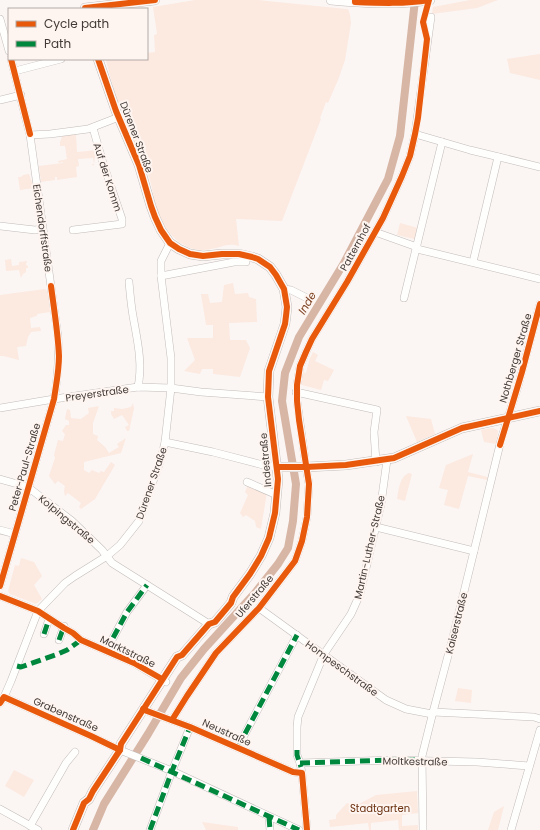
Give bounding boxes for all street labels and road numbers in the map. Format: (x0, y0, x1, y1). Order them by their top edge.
street label: Dürener Straße (116, 99, 157, 175)
street label: Auf der Komm (89, 141, 126, 213)
street label: Eichendorffstraße (29, 183, 56, 273)
street label: Patternhof (336, 221, 375, 274)
street label: Nothberger Straße (496, 312, 535, 405)
street label: Preyerstraße (65, 382, 130, 405)
street label: Peter-Paul-Straße (5, 421, 44, 513)
street label: Indestraße (256, 432, 275, 488)
street label: Dürener Straße (132, 445, 171, 521)
street label: Kolpingstraße (35, 491, 98, 547)
street label: Martin-Luther-Straße (350, 494, 389, 601)
street label: Uferstraße (232, 571, 277, 621)
street label: Kaiserstraße (442, 591, 471, 655)
street label: Marktstraße (97, 632, 158, 671)
street label: Hompeschstraße (302, 637, 381, 700)
street label: Grabenstraße (31, 693, 101, 736)
street label: Neustraße (200, 715, 254, 750)
street label: Moltkestraße (382, 753, 448, 770)

